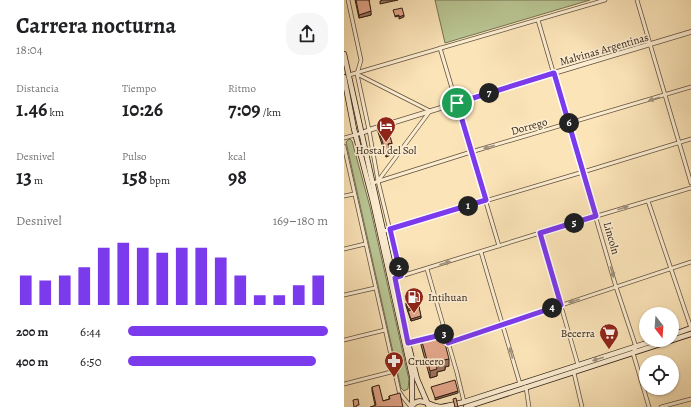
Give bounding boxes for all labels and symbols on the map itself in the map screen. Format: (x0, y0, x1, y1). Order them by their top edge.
street label: Malvinas Argentinas (558, 30, 650, 69)
pin: 7 (479, 83, 499, 103)
pin (440, 86, 474, 120)
one-way arrow (647, 96, 659, 102)
pin: 6 (559, 113, 579, 133)
street label: Dorrego (509, 114, 550, 139)
hotel icon: Hostal del Sol (375, 115, 397, 143)
place label: Hostal del Sol (355, 143, 417, 158)
one-way arrow (482, 144, 494, 150)
pin: 1 (458, 196, 478, 216)
one-way arrow (617, 205, 629, 211)
pin: 5 (564, 213, 584, 233)
street label: Lincoln (600, 220, 623, 256)
pin: 2 (389, 257, 409, 277)
one-way arrow (440, 260, 452, 266)
one-way arrow (609, 266, 615, 278)
fuel station icon: Intihuan (403, 286, 425, 314)
place label: Intihuan (428, 290, 468, 305)
pin: 4 (542, 298, 562, 318)
one-way arrow (568, 298, 580, 304)
north arrow (639, 307, 679, 347)
supermarket icon: Becerra (598, 322, 620, 350)
pin: 3 (434, 324, 454, 344)
place label: Becerra (561, 326, 596, 341)
one-way arrow (508, 347, 514, 359)
pharmacy icon: Crucero (383, 350, 405, 378)
place label: Crucero (408, 354, 444, 369)
one-way arrow (592, 356, 604, 362)

